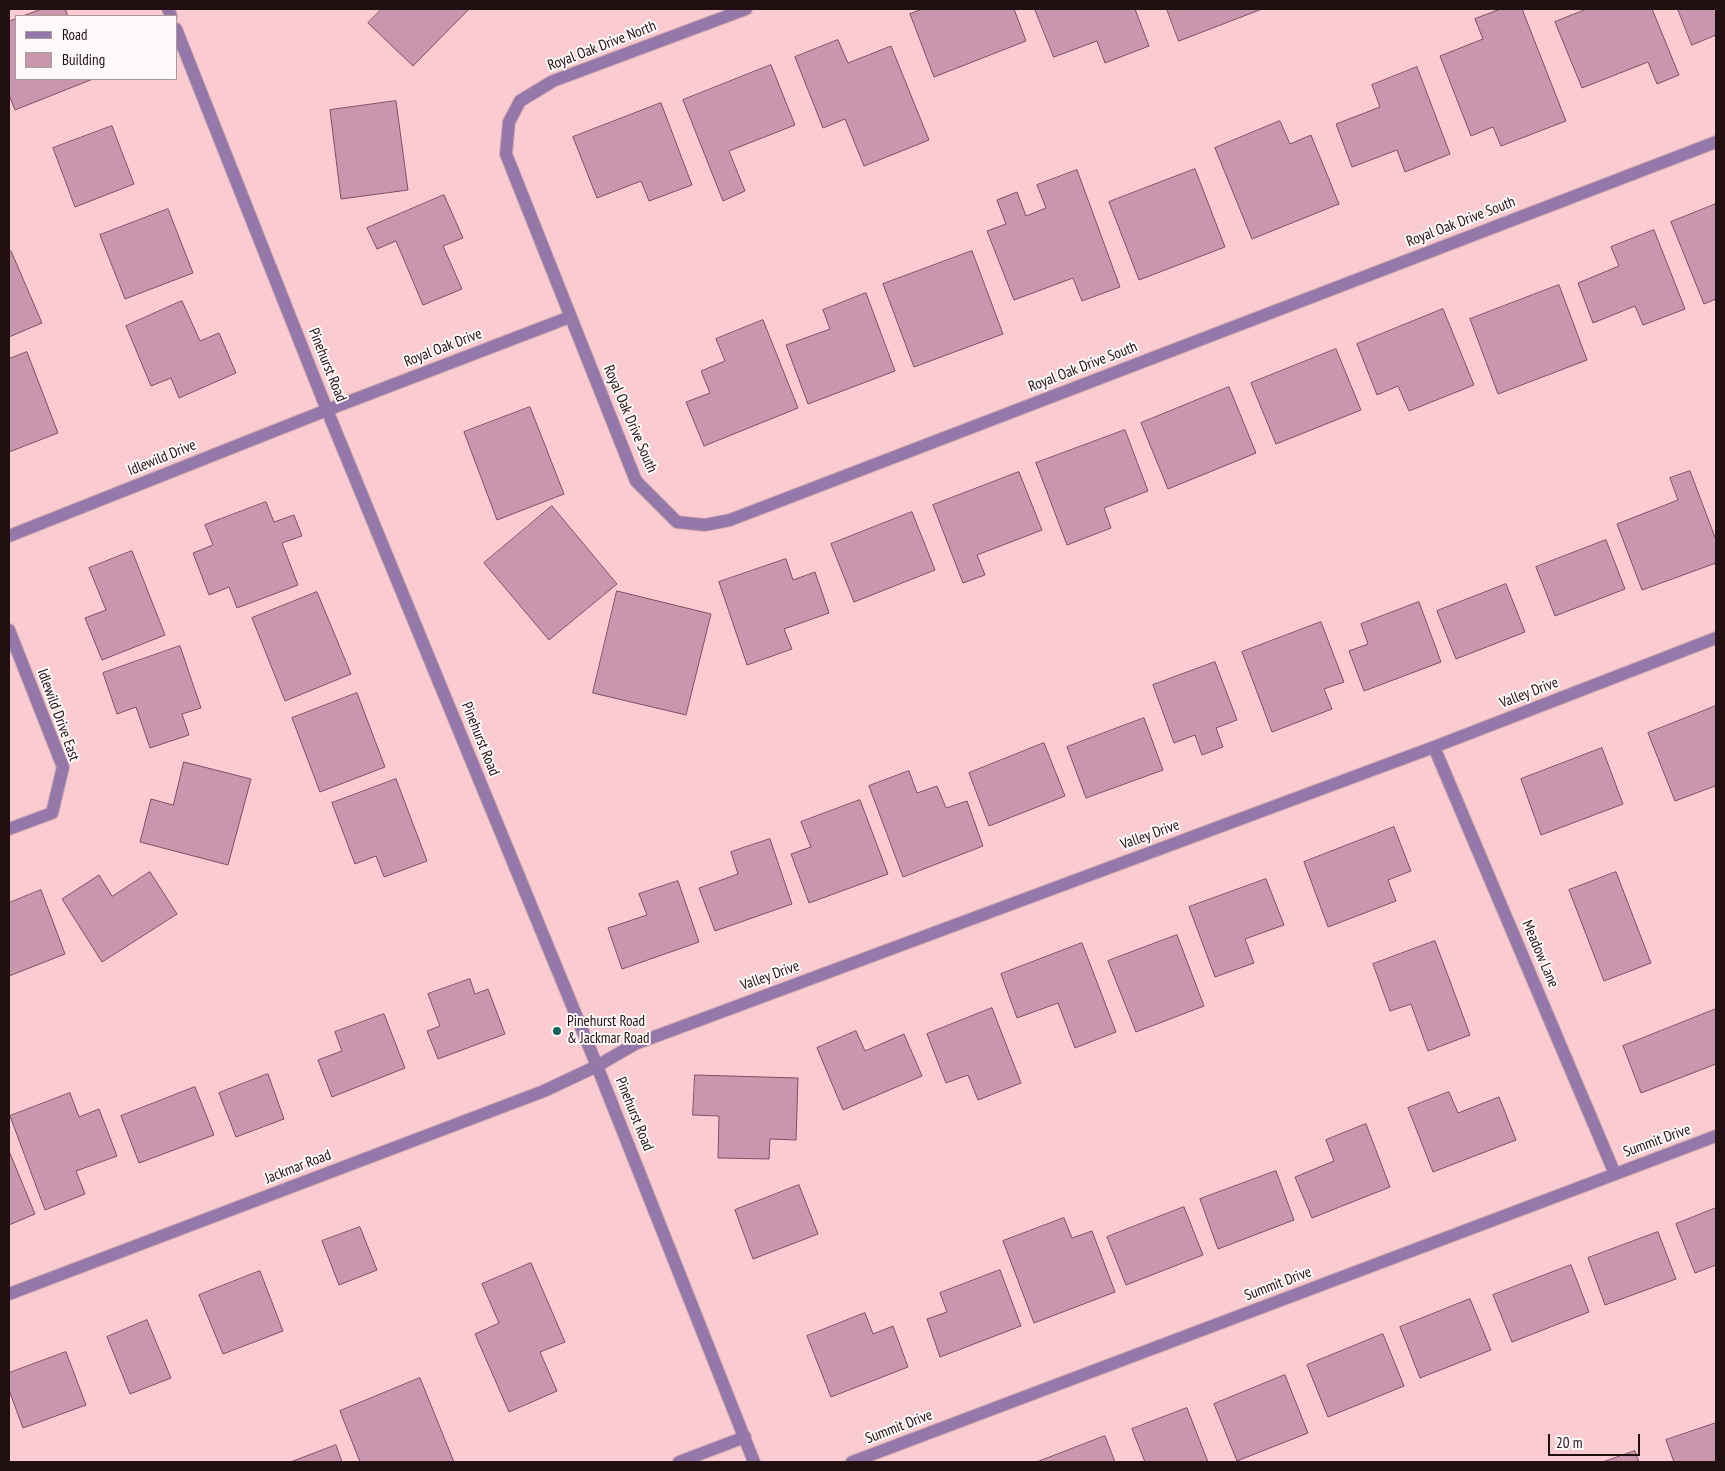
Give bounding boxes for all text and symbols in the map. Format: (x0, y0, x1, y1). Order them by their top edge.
legend (15, 15, 178, 80)
street label: Royal Oak Drive North (545, 17, 659, 75)
text: Road (62, 25, 88, 44)
text: Building (62, 50, 105, 69)
street label: Royal Oak Drive South (1404, 193, 1518, 251)
street label: Pinehurst Road (304, 325, 350, 405)
street label: Royal Oak Drive (402, 325, 484, 371)
street label: Royal Oak Drive South (1026, 338, 1140, 396)
street label: Royal Oak Drive South (599, 363, 661, 475)
street label: Idlewild Drive (125, 436, 199, 480)
street label: Idlewild Drive East (33, 666, 83, 764)
street label: Valley Drive (1497, 674, 1561, 712)
street label: Pinehurst Road (457, 699, 503, 779)
street label: Valley Drive (1118, 816, 1182, 854)
street label: Meadow Lane (1518, 918, 1562, 990)
street label: Valley Drive (738, 957, 802, 995)
place label: Pinehurst Road & Jackmar Road (567, 1013, 649, 1048)
marker: Pinehurst Road & Jackmar Road (551, 1025, 563, 1037)
street label: Pinehurst Road (611, 1074, 657, 1154)
street label: Summit Drive (1621, 1121, 1693, 1161)
street label: Jackmar Road (262, 1146, 334, 1188)
street label: Summit Drive (1242, 1263, 1314, 1305)
street label: Summit Drive (863, 1406, 935, 1448)
scale bar (1550, 1424, 1642, 1456)
text: 20 m (1556, 1433, 1582, 1452)

